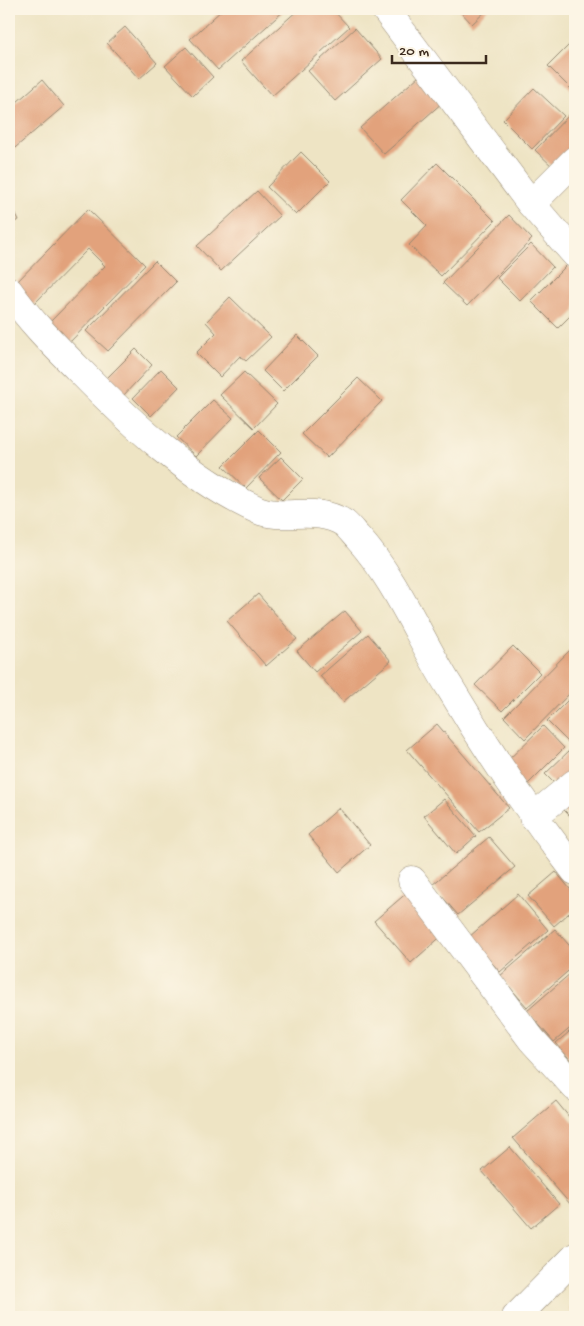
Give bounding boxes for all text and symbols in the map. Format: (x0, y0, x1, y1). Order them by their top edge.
scale bar (392, 32, 485, 64)
text: 20 m (399, 43, 429, 61)

